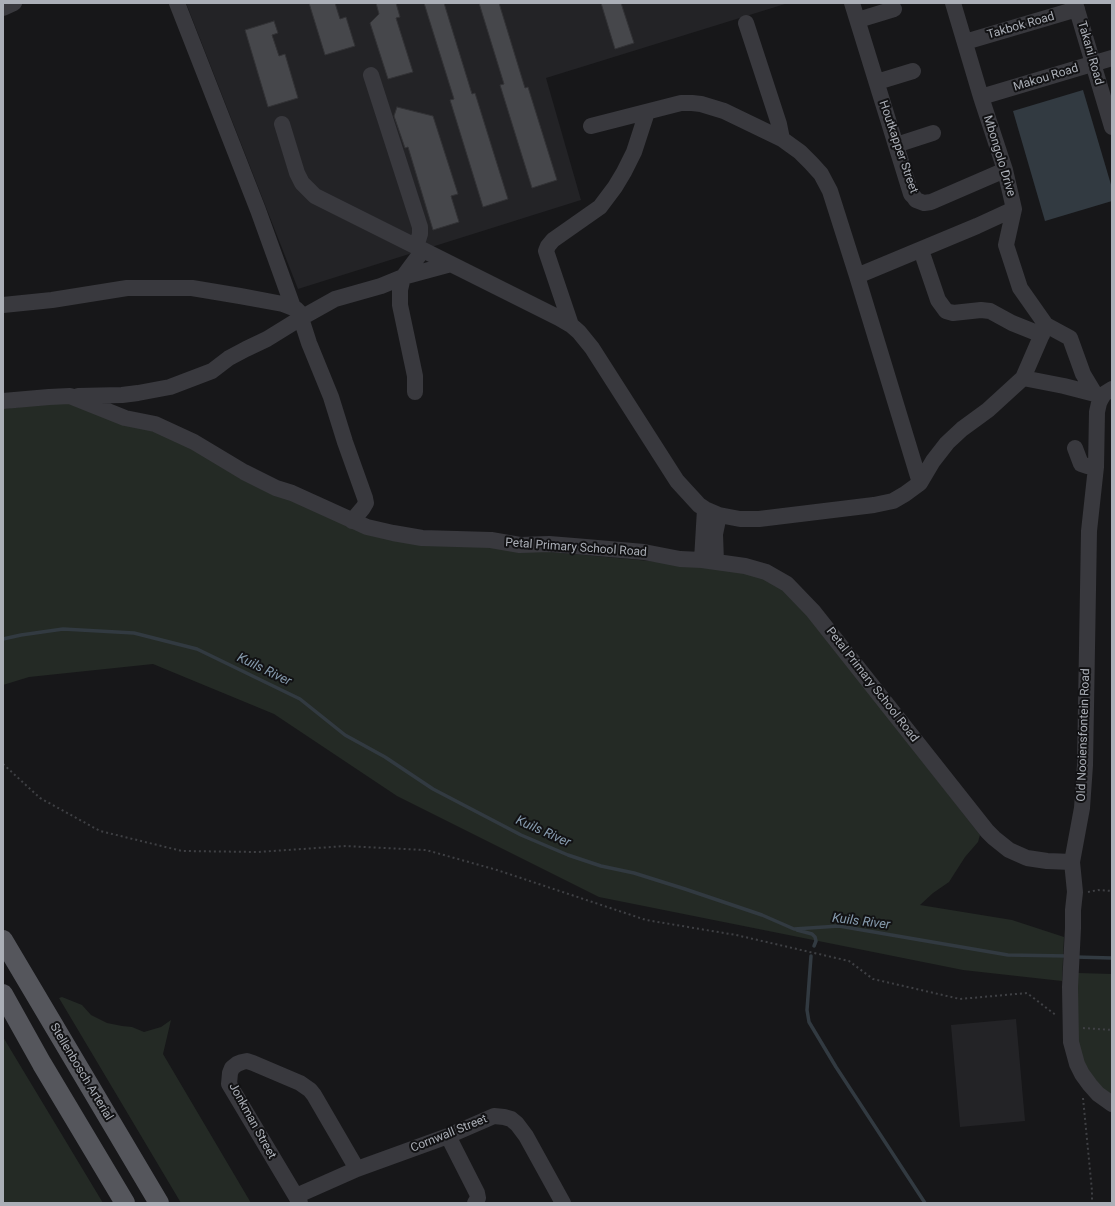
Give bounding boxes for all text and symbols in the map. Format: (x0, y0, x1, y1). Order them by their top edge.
street label: Takbok Road (986, 10, 1056, 42)
street label: Takani Road (1074, 19, 1106, 87)
street label: Makou Road (1012, 61, 1080, 95)
street label: Houtkapper Street (875, 99, 921, 195)
street label: Mbongolo Drive (980, 114, 1018, 198)
street label: Petal Primary School Road (505, 536, 647, 560)
street label: Petal Primary School Road (823, 625, 921, 745)
water label: Kuils River (234, 650, 294, 690)
street label: Old Nooiensfontein Road (1074, 668, 1094, 802)
water label: Kuils River (513, 813, 573, 851)
water label: Kuils River (831, 911, 891, 933)
street label: Stellenbosch Arterial (46, 1021, 116, 1123)
street label: Jonkman Street (225, 1081, 279, 1161)
street label: Cornwall Street (409, 1112, 489, 1156)

